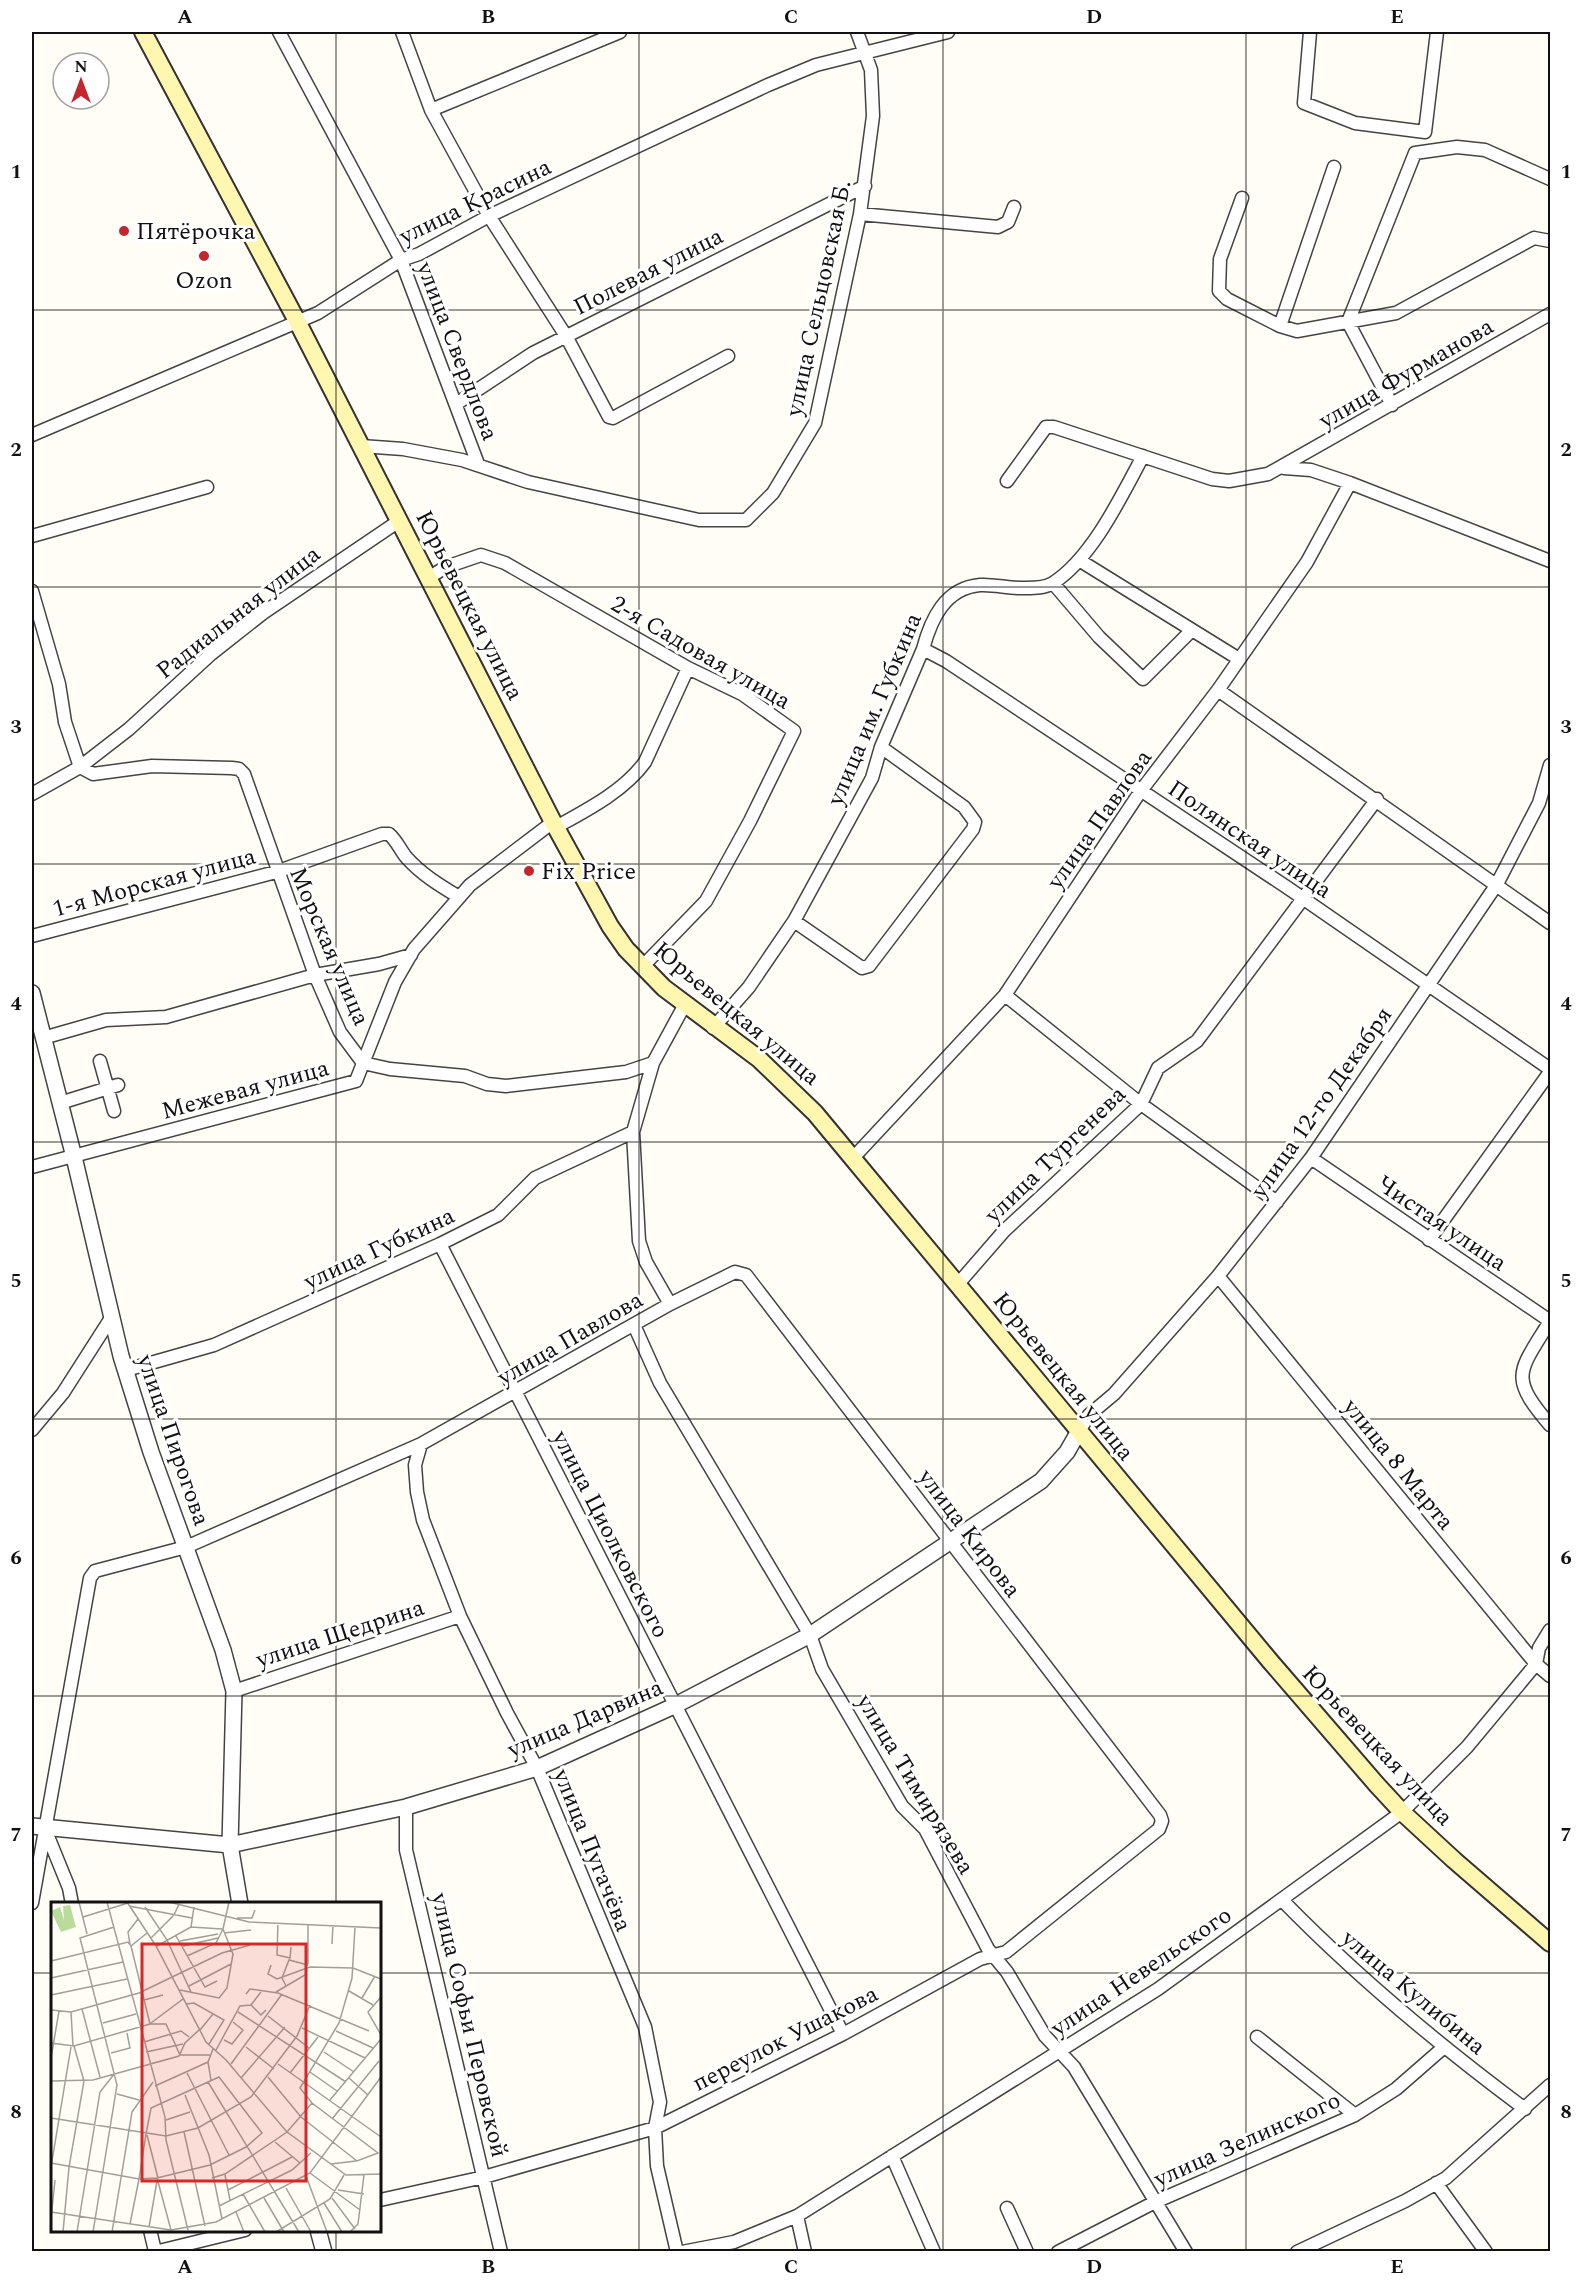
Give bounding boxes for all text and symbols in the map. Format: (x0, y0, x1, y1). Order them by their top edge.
text: A (177, 2, 193, 32)
text: B (481, 2, 495, 32)
text: C (784, 2, 798, 32)
text: D (1086, 2, 1102, 32)
text: E (1390, 2, 1404, 32)
north arrow (51, 51, 111, 111)
text: N (74, 55, 88, 79)
street label: улица Красина (392, 149, 558, 255)
text: 1 (10, 157, 22, 187)
text: 1 (1560, 157, 1572, 187)
street label: улица Сельцовская Б. (776, 177, 862, 421)
place label: Пятёрочка (136, 214, 256, 250)
street label: Полевая улица (567, 218, 730, 325)
marker: Пятёрочка (117, 224, 131, 238)
marker: Ozon (197, 249, 211, 263)
street label: улица Свердлова (406, 256, 508, 446)
place label: Ozon (175, 263, 233, 299)
street label: улица Фурманова (1311, 309, 1501, 439)
text: 2 (10, 435, 22, 465)
text: 2 (1560, 435, 1572, 465)
street label: Юрьевецкая улица (406, 504, 533, 707)
street label: Радиальная улица (149, 537, 329, 689)
street label: 2-я Садовая улица (604, 587, 798, 719)
street label: улица им. Губкина (818, 607, 932, 812)
text: 3 (10, 712, 22, 742)
text: 3 (1560, 712, 1572, 742)
street label: улица Павлова (1038, 742, 1162, 898)
street label: Полянская улица (1160, 771, 1339, 908)
street label: 1-я Морская улица (49, 838, 260, 927)
place label: Fix Price (541, 854, 636, 890)
street label: Морская улица (279, 861, 379, 1032)
marker: Fix Price (522, 864, 536, 878)
street label: Юрьевецкая улица (645, 933, 828, 1095)
text: 4 (10, 989, 22, 1019)
text: 4 (1560, 989, 1572, 1019)
street label: улица 12-го Декабря (1241, 999, 1402, 1207)
street label: Межевая улица (157, 1050, 333, 1130)
street label: улица Тургенева (976, 1077, 1135, 1233)
street label: Чистая улица (1369, 1167, 1514, 1281)
street label: улица Губкина (297, 1198, 461, 1300)
text: 5 (10, 1266, 22, 1296)
text: 5 (1560, 1266, 1572, 1296)
street label: улица Павлова (490, 1282, 650, 1396)
street label: Юрьевецкая улица (984, 1284, 1143, 1469)
street label: улица Пирогова (127, 1349, 219, 1531)
street label: улица 8 Марта (1333, 1390, 1463, 1539)
street label: улица Циолковского (542, 1423, 678, 1645)
street label: улица Кирова (908, 1461, 1030, 1606)
text: 6 (10, 1543, 22, 1573)
text: 6 (1560, 1543, 1572, 1573)
street label: улица Щедрина (251, 1590, 429, 1678)
street label: Юрьевецкая улица (1293, 1657, 1462, 1835)
street label: улица Дарвина (501, 1670, 669, 1768)
street label: улица Тимирязева (846, 1686, 984, 1882)
street label: улица Пугачёва (543, 1763, 641, 1937)
text: 7 (10, 1820, 22, 1850)
text: 7 (1560, 1820, 1572, 1850)
street label: улица Софьи Перовской (421, 1888, 517, 2161)
street label: улица Невельского (1043, 1898, 1239, 2046)
inset map (51, 1902, 381, 2232)
street label: улица Кулибина (1332, 1921, 1494, 2064)
street label: переулок Ушакова (686, 1976, 885, 2101)
street label: улица Зелинского (1147, 2083, 1346, 2198)
text: 8 (10, 2097, 22, 2127)
text: 8 (1560, 2097, 1572, 2127)
text: A (177, 2252, 193, 2282)
text: B (481, 2252, 495, 2282)
text: C (784, 2252, 798, 2282)
text: D (1086, 2252, 1102, 2282)
text: E (1390, 2252, 1404, 2282)

